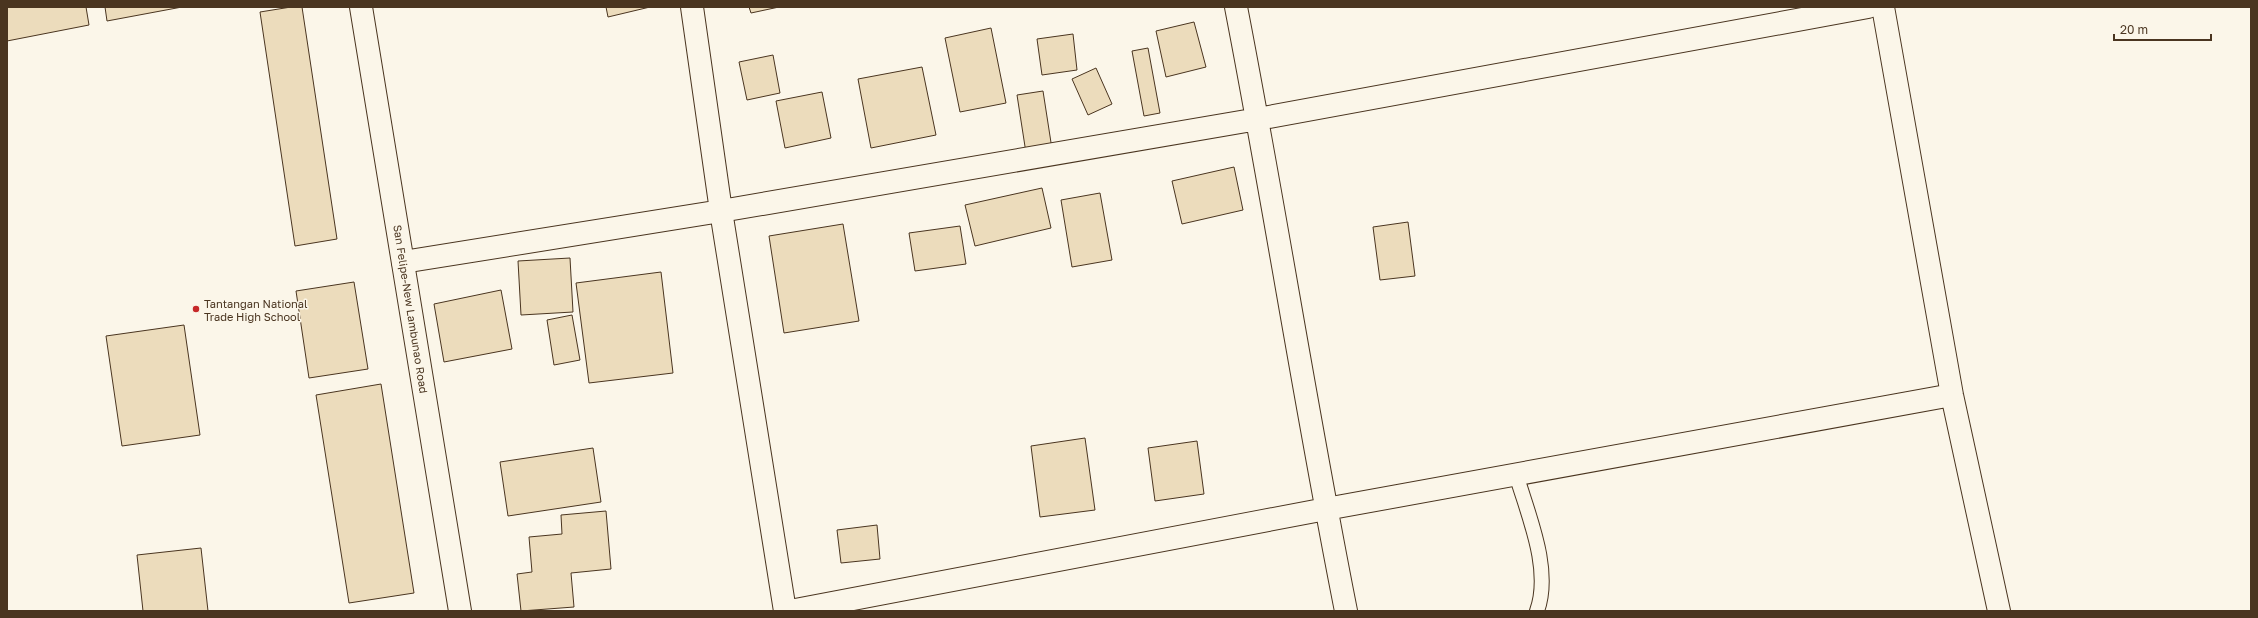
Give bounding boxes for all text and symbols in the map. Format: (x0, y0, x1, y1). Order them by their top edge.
scale bar (2114, 16, 2211, 42)
text: 20 m (2120, 22, 2148, 37)
street label: San Felipe-New Lambunao Road (391, 224, 431, 394)
place label: Tantangan National Trade High School (204, 297, 308, 323)
marker: Tantangan National Trade High School (191, 304, 201, 314)

